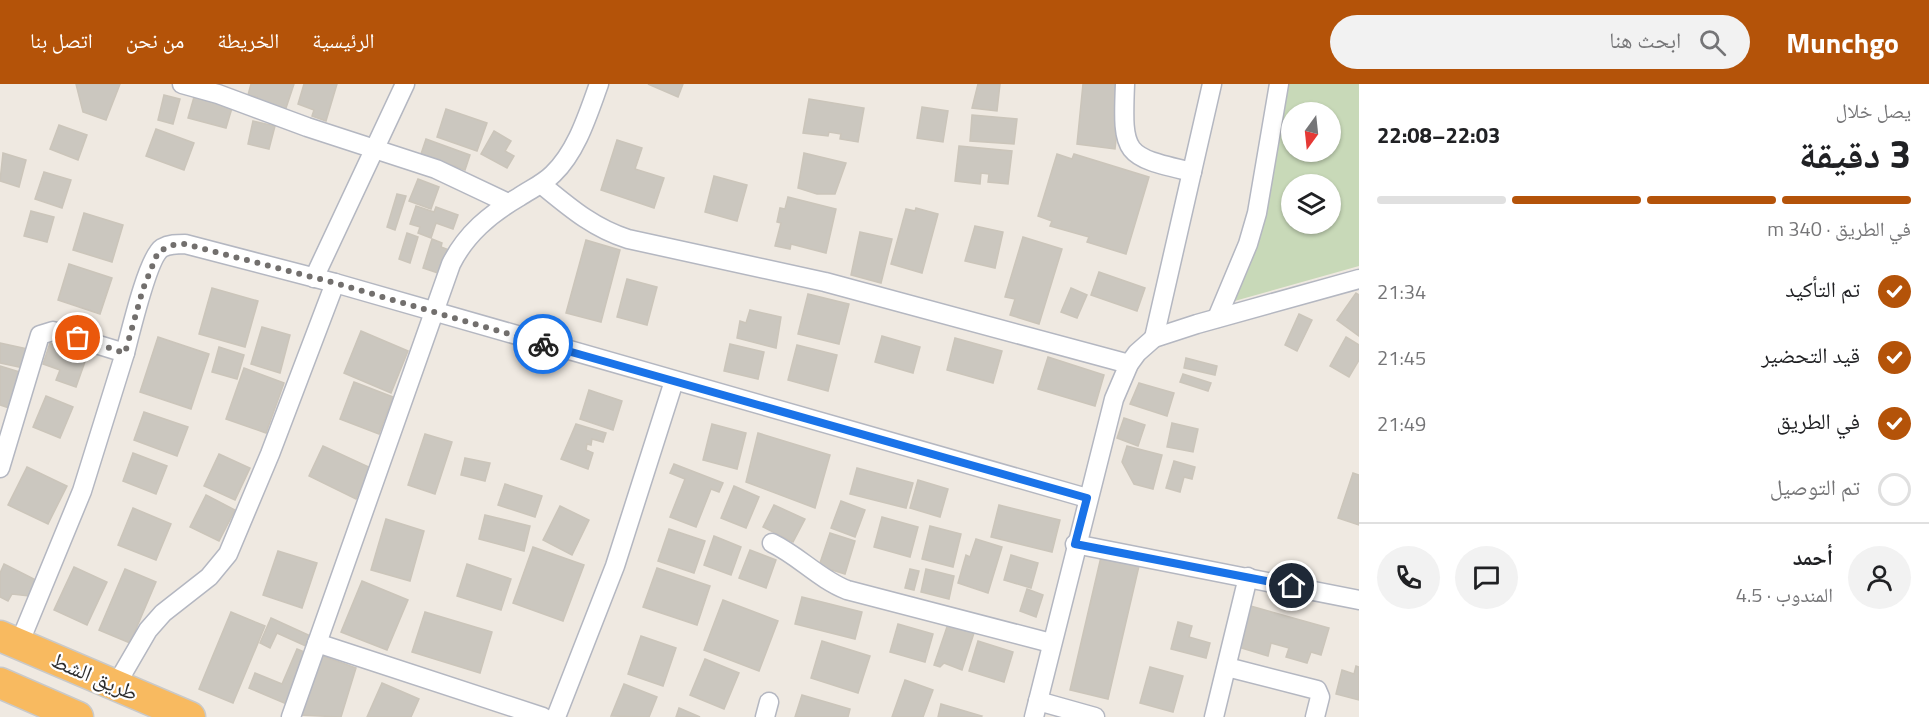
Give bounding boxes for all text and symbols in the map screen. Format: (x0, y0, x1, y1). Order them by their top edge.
search box (1330, 15, 1750, 69)
text: Munchgo (1786, 21, 1899, 64)
text: ابحث هنا (1609, 23, 1681, 57)
text: اتصل بنا (30, 24, 93, 56)
text: من نحن (126, 24, 184, 56)
text: الخريطة (217, 24, 279, 56)
text: الرئيسية (312, 24, 374, 56)
icon: search (1696, 26, 1729, 59)
text: يصل خلال (1836, 95, 1911, 126)
north arrow (1281, 102, 1341, 162)
map controls (1281, 102, 1341, 234)
text: 22:03–22:08 (1377, 118, 1500, 152)
text: 3 دقيقة (1799, 124, 1911, 183)
button: layers (1281, 174, 1341, 234)
text: في الطريق · 340 m (1767, 213, 1911, 244)
text: تم التأكيد (1785, 272, 1860, 306)
icon: check (1878, 275, 1911, 308)
text: 21:34 (1377, 276, 1426, 307)
pin (52, 312, 103, 363)
courier (513, 314, 573, 374)
icon: bag (61, 321, 94, 354)
icon: bike (527, 328, 560, 361)
text: قيد التحضير (1761, 338, 1860, 372)
icon: check (1878, 341, 1911, 374)
text: 21:45 (1377, 342, 1426, 373)
text: في الطريق (1777, 404, 1860, 438)
icon: check (1878, 407, 1911, 440)
text: 21:49 (1377, 408, 1426, 439)
text: تم التوصيل (1770, 470, 1860, 504)
text: أحمد (1793, 540, 1833, 574)
button: phone (1377, 546, 1440, 609)
button: chat (1455, 546, 1518, 609)
button: person (1848, 546, 1911, 609)
pin (1266, 560, 1317, 611)
icon: home (1275, 569, 1308, 602)
text: المندوب · 4.5 (1736, 579, 1833, 610)
street label: طريق الشط (46, 642, 144, 710)

